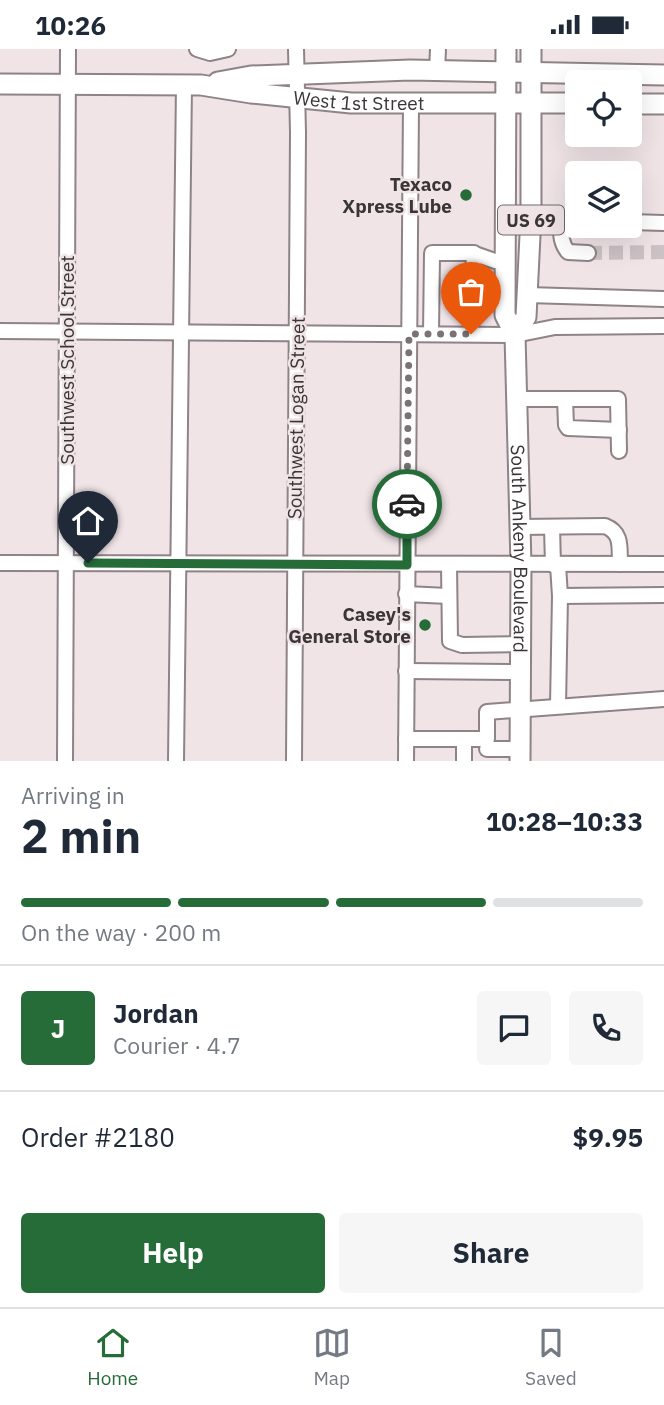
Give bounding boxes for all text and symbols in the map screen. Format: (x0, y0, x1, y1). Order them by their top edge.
text: 10:26 (35, 8, 106, 42)
map controls (565, 70, 642, 238)
button: locate (565, 70, 642, 147)
street label: West 1st Street (292, 85, 424, 115)
button: layers (565, 161, 642, 238)
place label: Texaco Xpress Lube (342, 172, 452, 218)
marker: Texaco Xpress Lube (458, 187, 474, 203)
road number: US 69 (498, 205, 564, 235)
street label: Southwest School Street (55, 255, 79, 465)
pin (441, 262, 501, 334)
icon: bag (452, 273, 490, 311)
street label: Southwest Logan Street (282, 317, 310, 519)
street label: South Ankeny Boulevard (506, 444, 533, 653)
courier (372, 469, 442, 539)
icon: car (388, 485, 426, 523)
pin (58, 491, 118, 563)
icon: home (69, 502, 107, 540)
place label: Casey's General Store (288, 602, 411, 648)
marker: Casey's General Store (417, 617, 433, 633)
text: Arriving in (21, 780, 125, 810)
text: 10:28–10:33 (486, 804, 643, 838)
text: 2 min (21, 806, 141, 866)
text: On the way · 200 m (21, 917, 221, 947)
button: chat (477, 991, 551, 1065)
button: phone (569, 991, 643, 1065)
text: Jordan (113, 996, 199, 1030)
text: J (51, 1011, 65, 1045)
text: Courier · 4.7 (113, 1030, 241, 1060)
text: Order #2180 (21, 1120, 175, 1154)
text: $9.95 (573, 1120, 643, 1154)
button: Help (21, 1213, 325, 1293)
button: Share (339, 1213, 643, 1293)
tab: Home (87, 1324, 138, 1390)
tab: Map (313, 1324, 351, 1390)
tab: Saved (525, 1324, 577, 1390)

